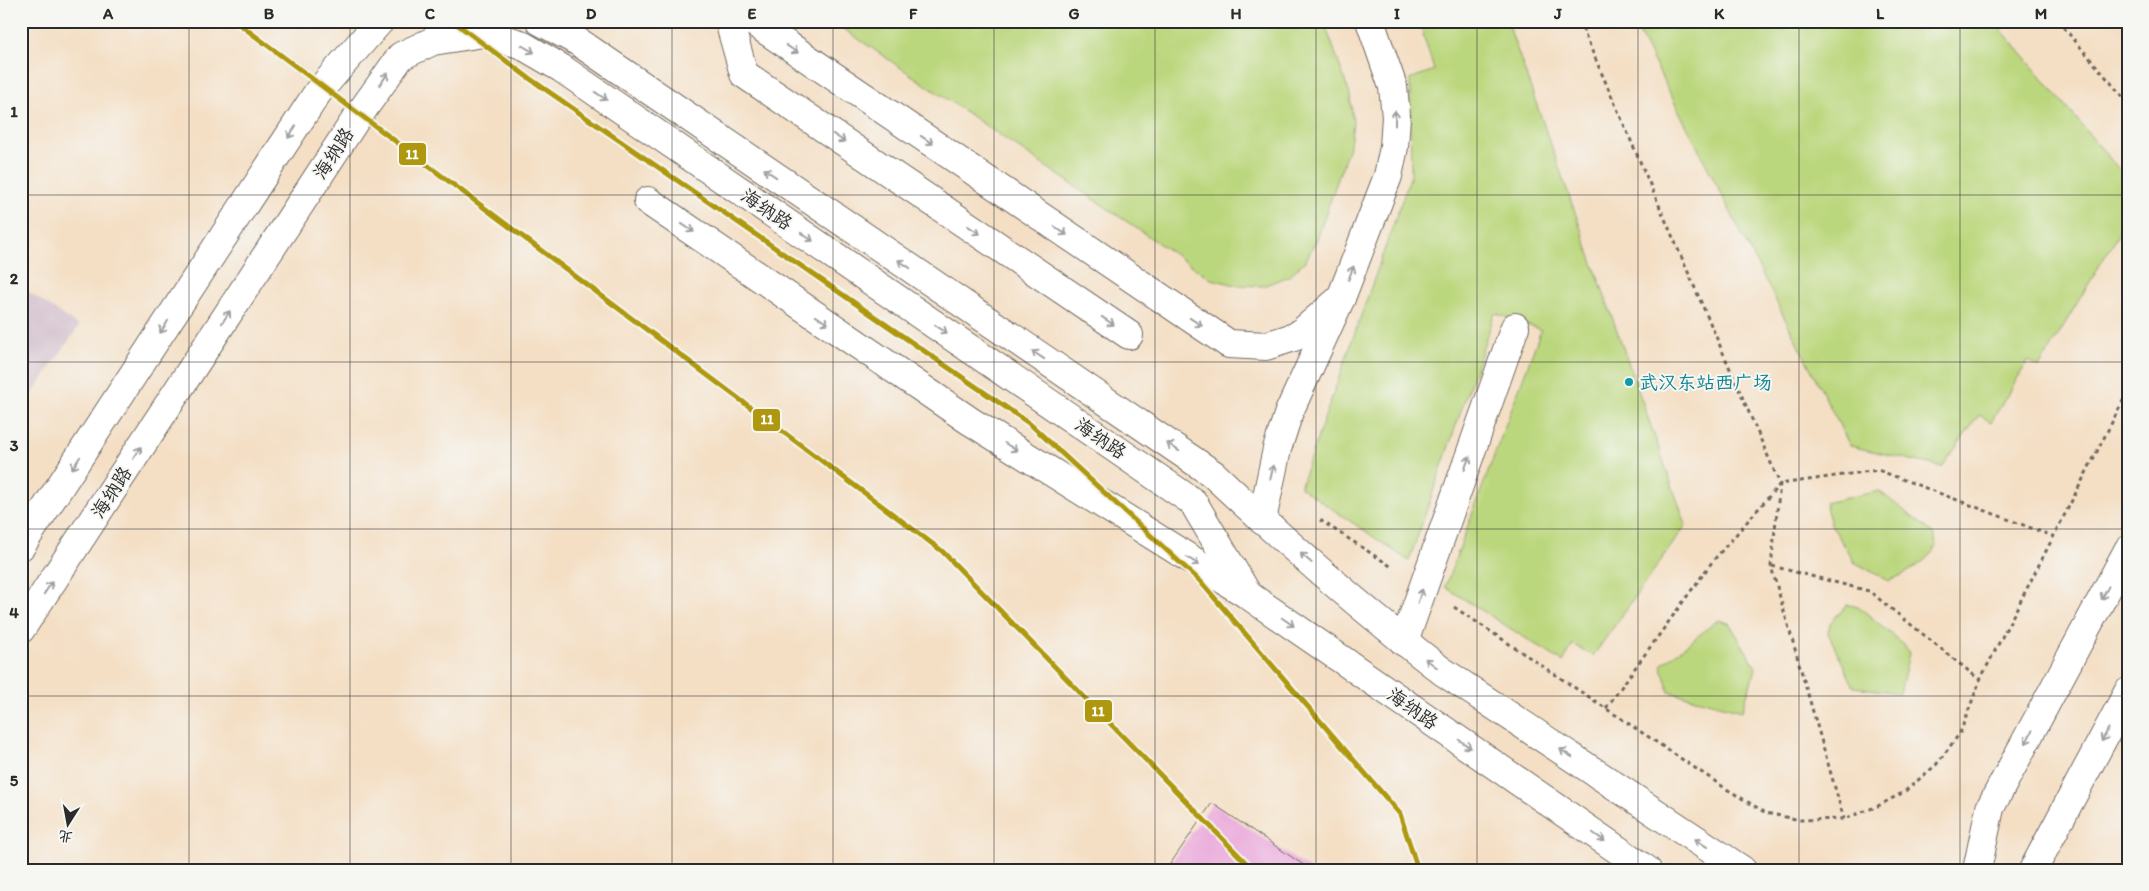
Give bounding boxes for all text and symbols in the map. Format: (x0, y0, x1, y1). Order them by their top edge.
text: A (102, 4, 114, 23)
text: B (264, 4, 275, 23)
text: C (425, 4, 436, 23)
text: D (586, 4, 597, 23)
text: E (748, 4, 757, 23)
text: F (909, 4, 918, 23)
text: G (1068, 4, 1080, 23)
text: H (1230, 4, 1242, 23)
text: I (1394, 4, 1400, 23)
text: J (1553, 4, 1562, 23)
text: K (1714, 4, 1725, 23)
text: L (1876, 4, 1885, 23)
text: M (2035, 4, 2047, 23)
one-way arrow (521, 44, 536, 54)
one-way arrow (785, 44, 799, 54)
one-way arrow (379, 72, 389, 86)
one-way arrow (594, 91, 608, 101)
text: 1 (10, 102, 18, 121)
one-way arrow (1390, 110, 1400, 126)
street label: 海纳路 (308, 123, 359, 183)
one-way arrow (287, 125, 297, 139)
one-way arrow (832, 133, 846, 143)
one-way arrow (920, 135, 934, 145)
line badge: 11 (398, 142, 427, 166)
text: 11 (406, 146, 419, 163)
one-way arrow (763, 167, 777, 178)
street label: 海纳路 (737, 184, 797, 235)
one-way arrow (681, 223, 695, 233)
one-way arrow (966, 225, 980, 235)
one-way arrow (1054, 226, 1068, 236)
one-way arrow (800, 232, 814, 242)
one-way arrow (897, 259, 911, 269)
one-way arrow (1346, 266, 1356, 281)
text: 2 (10, 269, 19, 288)
one-way arrow (221, 310, 231, 324)
one-way arrow (815, 315, 829, 325)
one-way arrow (1101, 316, 1115, 326)
one-way arrow (1189, 317, 1203, 327)
one-way arrow (159, 320, 170, 334)
one-way arrow (934, 324, 948, 334)
one-way arrow (1032, 350, 1046, 360)
place label: 武汉东站西广场 (1639, 371, 1772, 394)
marker: 武汉东站西广场 (1623, 376, 1635, 388)
line badge: 11 (752, 408, 781, 432)
text: 11 (761, 411, 774, 428)
street label: 海纳路 (1071, 413, 1131, 464)
text: 3 (10, 436, 19, 455)
one-way arrow (1004, 441, 1018, 452)
one-way arrow (1166, 442, 1180, 452)
one-way arrow (132, 446, 142, 460)
one-way arrow (70, 456, 81, 470)
one-way arrow (1463, 456, 1472, 472)
street label: 海纳路 (86, 462, 137, 522)
one-way arrow (1268, 465, 1277, 481)
one-way arrow (1300, 553, 1313, 564)
one-way arrow (1186, 556, 1200, 566)
one-way arrow (43, 582, 53, 596)
one-way arrow (2100, 585, 2109, 600)
one-way arrow (1416, 589, 1425, 604)
text: 4 (9, 603, 19, 622)
one-way arrow (1281, 617, 1295, 627)
one-way arrow (1425, 657, 1438, 668)
street label: 海纳路 (1383, 683, 1443, 734)
line badge: 11 (1084, 699, 1113, 723)
text: 11 (1092, 703, 1105, 720)
one-way arrow (2100, 728, 2110, 743)
one-way arrow (2023, 729, 2033, 743)
one-way arrow (1458, 739, 1472, 749)
one-way arrow (1559, 748, 1573, 758)
text: 5 (10, 771, 19, 790)
north arrow (42, 798, 92, 848)
text: 北 (57, 827, 74, 846)
one-way arrow (1592, 831, 1606, 842)
one-way arrow (1695, 838, 1709, 848)

